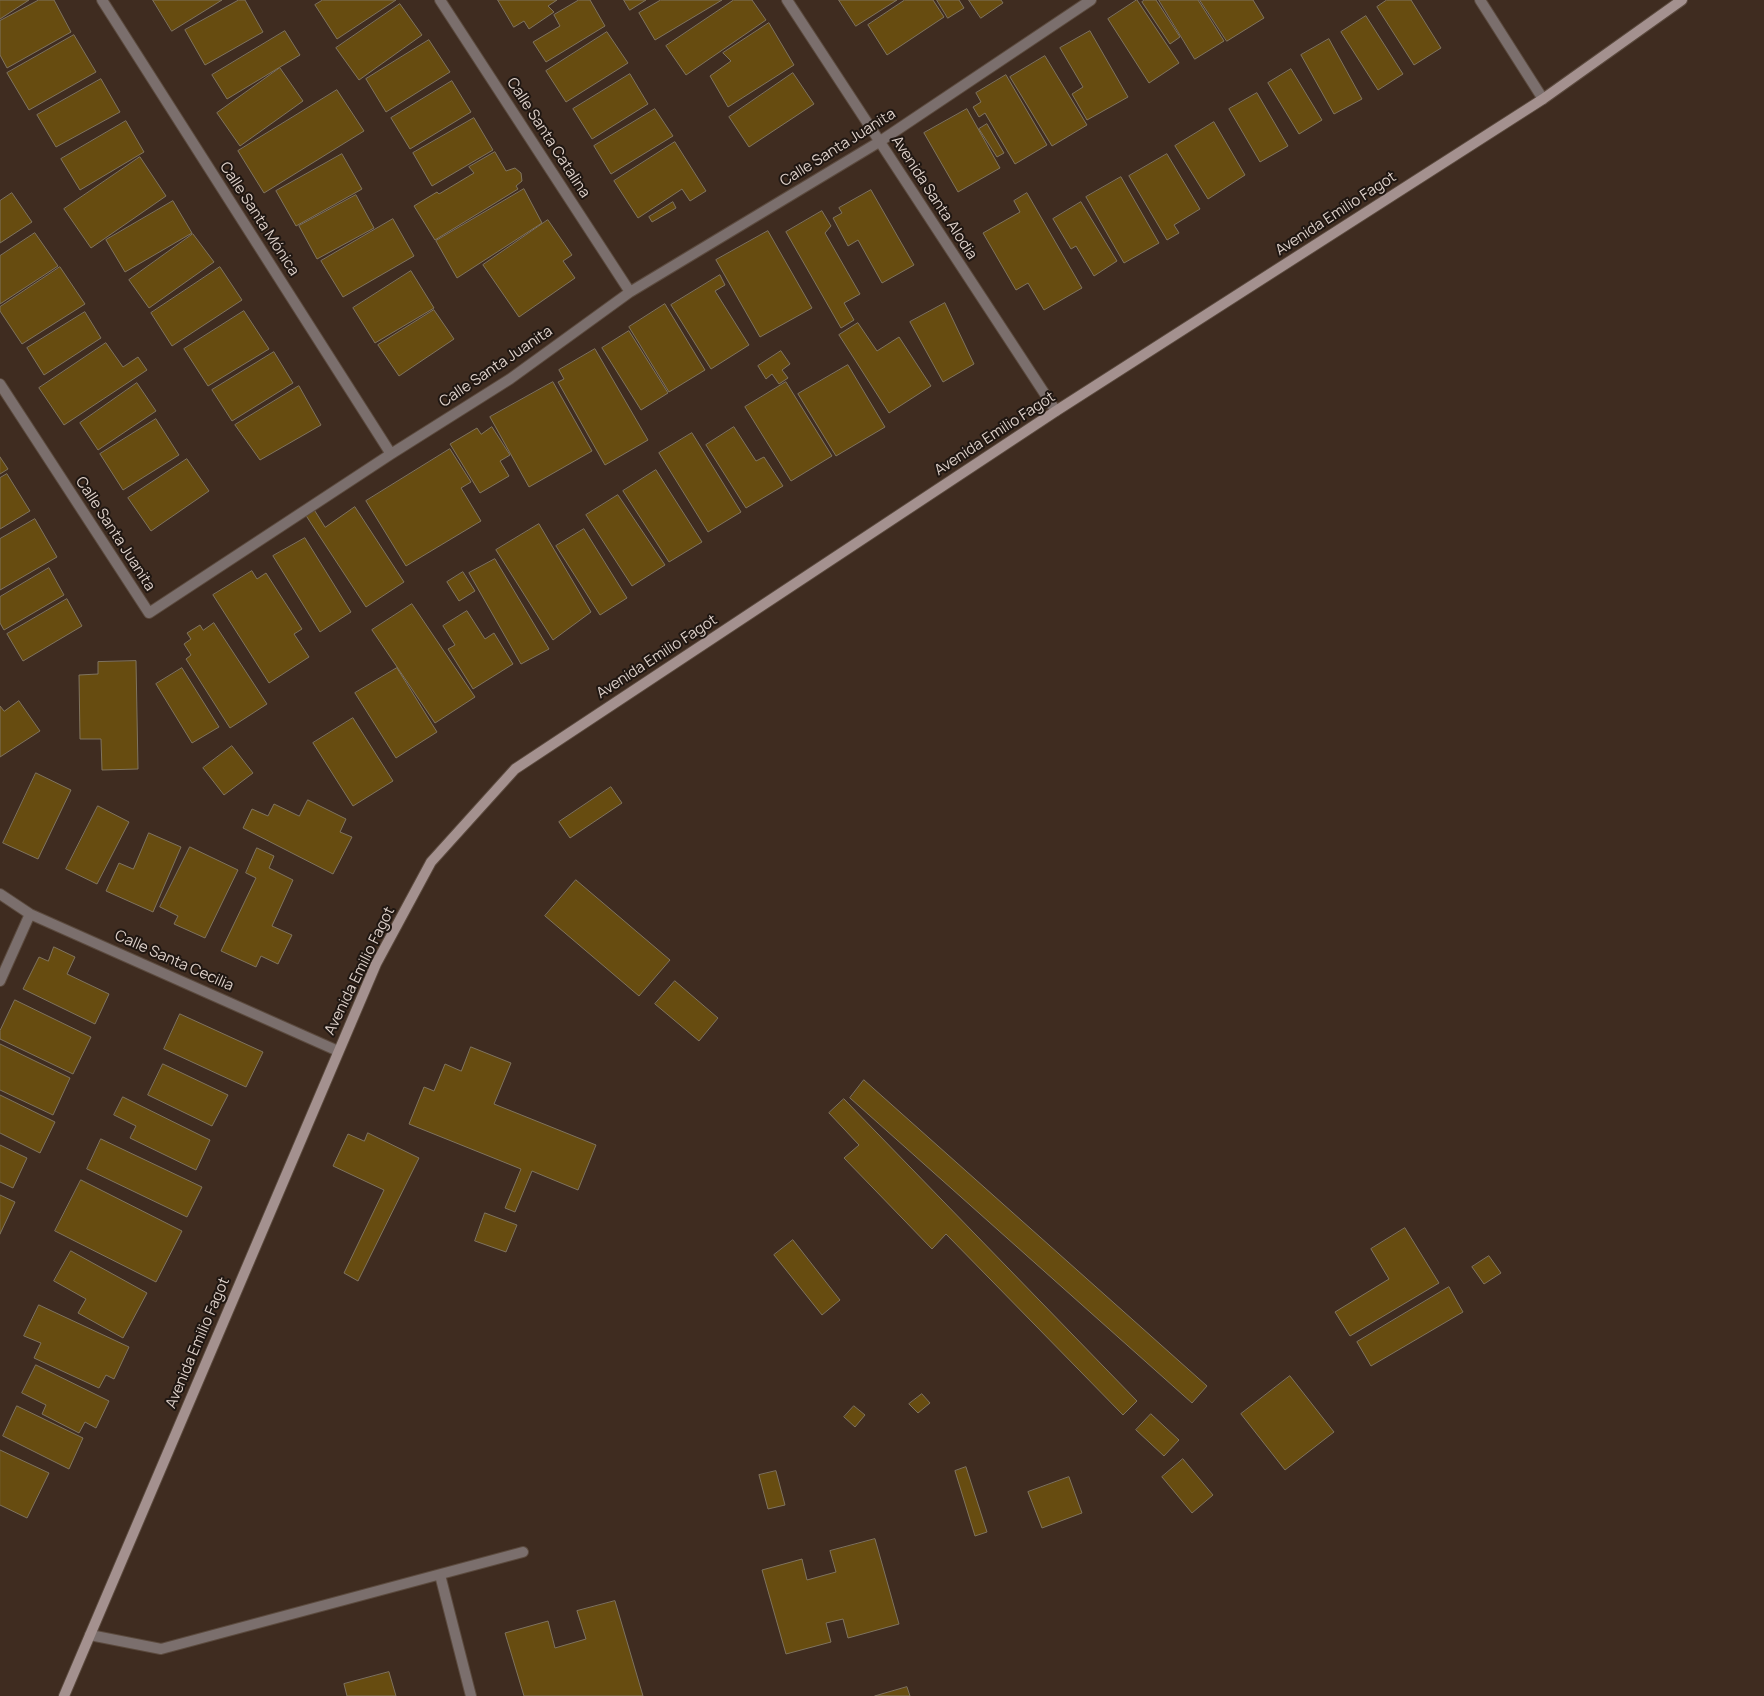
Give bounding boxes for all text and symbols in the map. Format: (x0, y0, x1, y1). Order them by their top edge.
street label: Calle Santa Catalina (503, 75, 593, 201)
street label: Calle Santa Juanita (777, 105, 899, 191)
street label: Avenida Santa Alodia (887, 133, 981, 263)
street label: Calle Santa Mónica (215, 159, 303, 279)
street label: Avenida Emilio Fagot (1272, 168, 1400, 260)
street label: Calle Santa Juanita (436, 322, 556, 412)
street label: Avenida Emilio Fagot (931, 388, 1059, 480)
street label: Calle Santa Juanita (71, 473, 159, 595)
street label: Avenida Emilio Fagot (593, 611, 721, 703)
street label: Avenida Emilio Fagot (321, 904, 399, 1038)
street label: Calle Santa Cecilia (112, 927, 236, 995)
street label: Avenida Emilio Fagot (162, 1275, 234, 1411)

